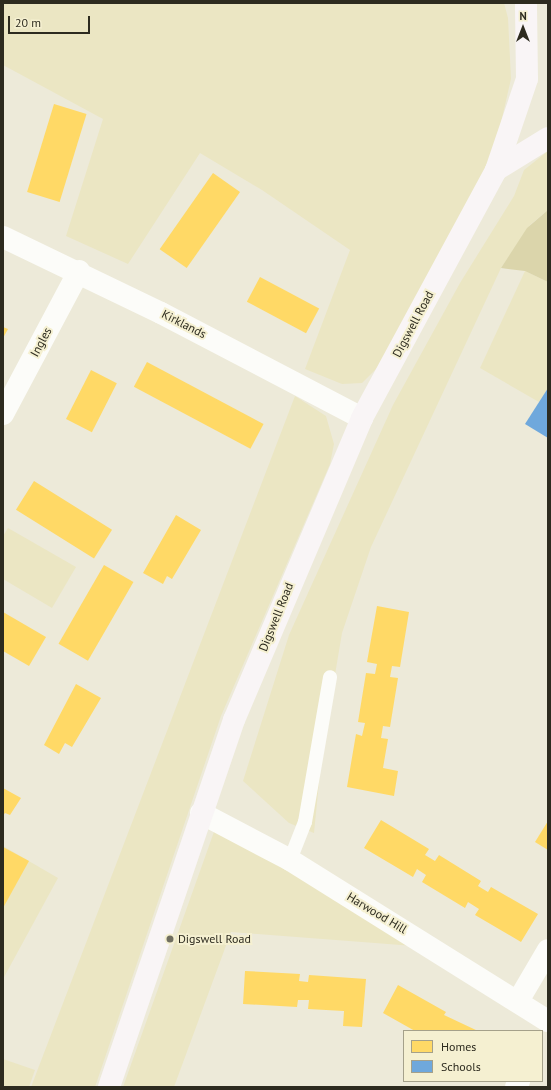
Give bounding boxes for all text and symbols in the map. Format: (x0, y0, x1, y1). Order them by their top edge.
scale bar (10, 8, 92, 34)
north arrow (503, 8, 543, 48)
text: N (519, 9, 527, 23)
text: 20 m (15, 15, 41, 30)
street label: Digswell Road (390, 288, 436, 360)
street label: Kirklands (159, 307, 209, 341)
street label: Ingles (27, 325, 55, 359)
street label: Digswell Road (256, 580, 296, 654)
street label: Harwood Hill (344, 889, 410, 937)
place label: Digswell Road (178, 932, 251, 946)
marker: Digswell Road (165, 934, 175, 944)
legend (403, 1030, 543, 1082)
text: Homes (441, 1039, 476, 1054)
text: Schools (441, 1059, 481, 1074)

